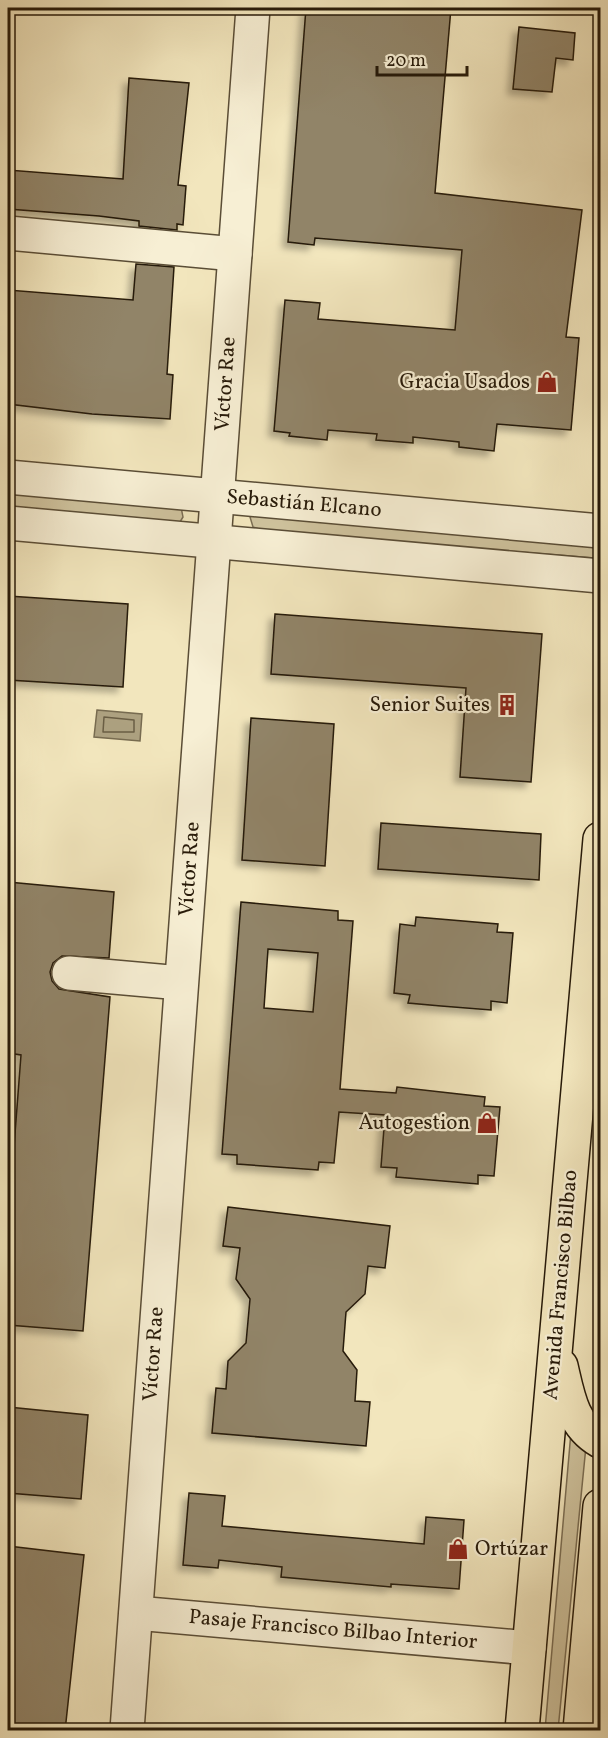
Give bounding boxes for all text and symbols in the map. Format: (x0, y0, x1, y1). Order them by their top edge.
scale bar (377, 39, 467, 77)
text: 20 m (386, 49, 426, 74)
street label: Víctor Rae (208, 336, 244, 432)
place label: Gracia Usados (399, 368, 530, 397)
shop icon: Gracia Usados (535, 370, 559, 394)
street label: Sebastián Elcano (225, 483, 383, 525)
place label: Senior Suites (370, 691, 490, 720)
building icon: Senior Suites (495, 693, 519, 717)
street label: Víctor Rae (172, 821, 208, 917)
place label: Autogestion (358, 1109, 470, 1138)
shop icon: Autogestion (475, 1111, 499, 1135)
street label: Avenida Francisco Bilbao (536, 1169, 586, 1401)
street label: Víctor Rae (136, 1306, 172, 1402)
place label: Ortúzar (475, 1535, 548, 1564)
shop icon: Ortúzar (446, 1537, 470, 1561)
street label: Pasaje Francisco Bilbao Interior (187, 1603, 479, 1657)

